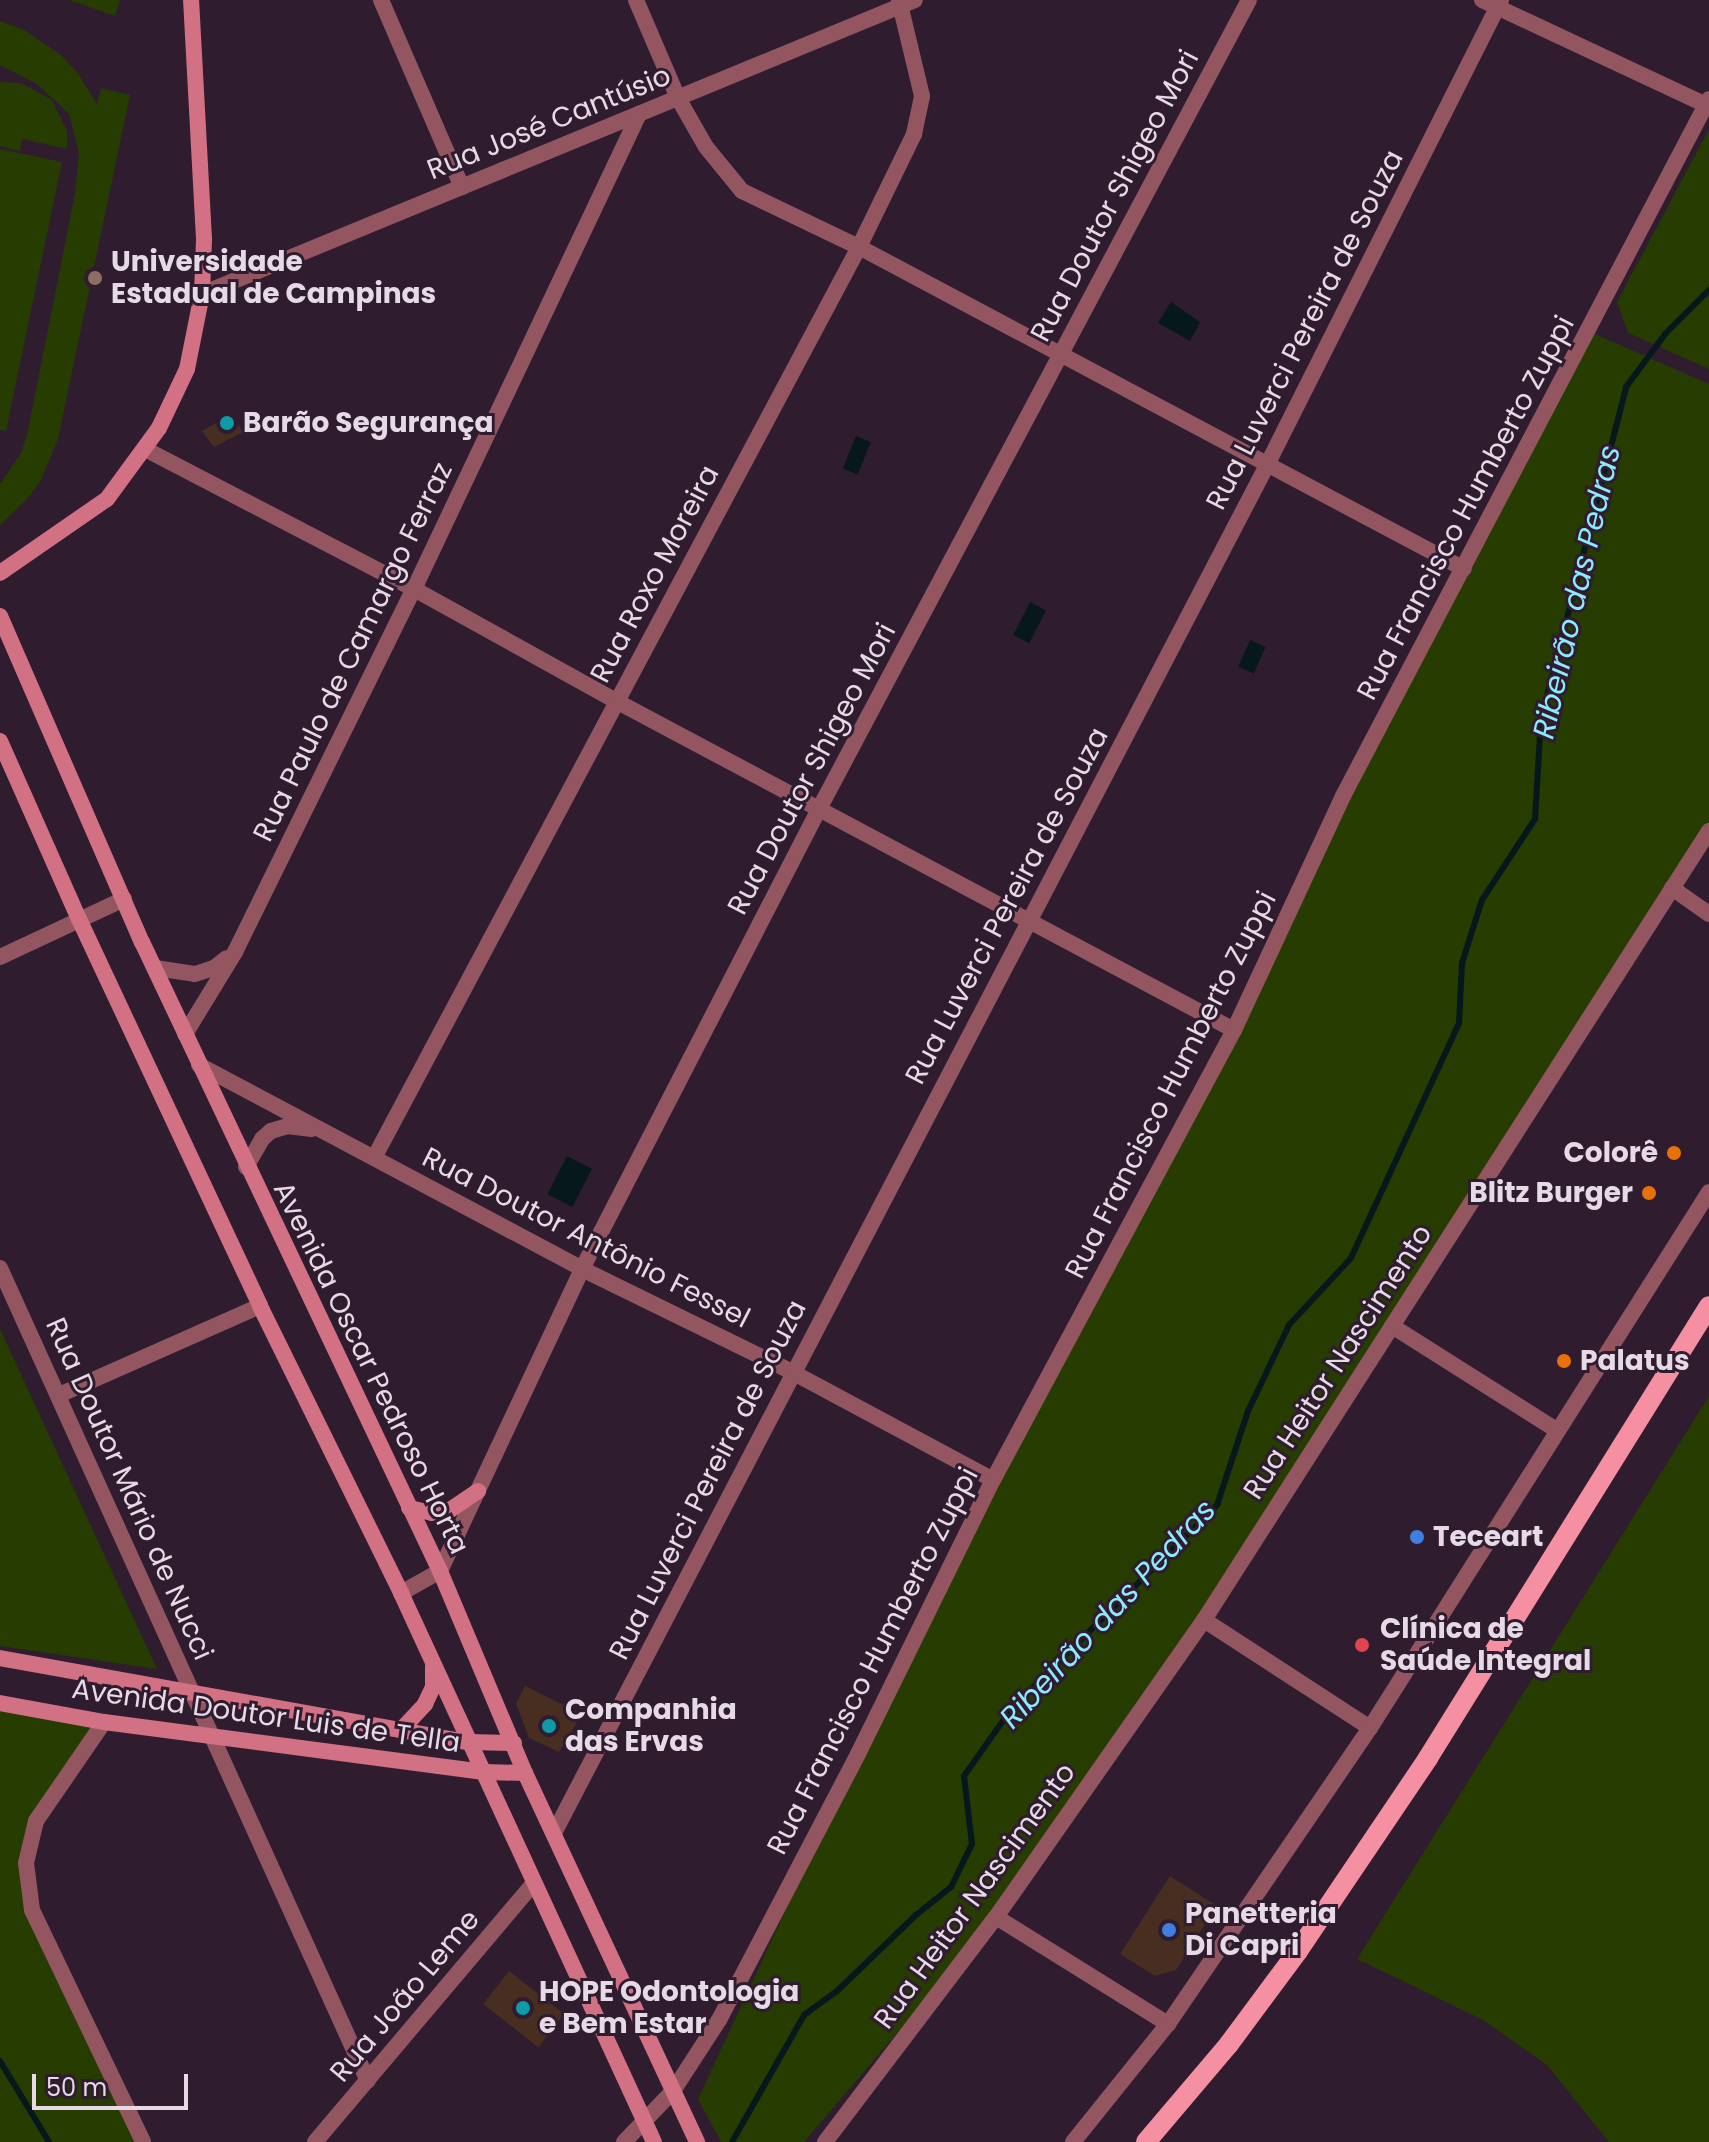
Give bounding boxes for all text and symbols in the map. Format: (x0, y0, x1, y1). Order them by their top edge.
street label: Rua Doutor Shigeo Mori (1024, 44, 1206, 348)
street label: Rua José Cantúsio (422, 59, 676, 187)
street label: Rua Luverci Pereira de Souza (1199, 145, 1411, 515)
place label: Universidade Estadual de Campinas (111, 245, 436, 311)
marker: Universidade Estadual de Campinas (86, 269, 104, 287)
street label: Rua Francisco Humberto Zuppi (1350, 310, 1582, 706)
place label: Barão Segurança (243, 406, 493, 440)
marker: Barão Segurança (218, 414, 236, 432)
water label: Ribeirão das Pedras (1526, 442, 1628, 742)
street label: Rua Paulo de Camargo Ferraz (246, 457, 460, 847)
street label: Rua Roxo Moreira (584, 460, 726, 688)
street label: Rua Doutor Shigeo Mori (721, 617, 903, 921)
street label: Rua Luverci Pereira de Souza (898, 722, 1116, 1090)
street label: Rua Francisco Humberto Zuppi (1058, 886, 1284, 1284)
place label: Colorê (1564, 1136, 1658, 1170)
street label: Rua Doutor Antônio Fessel (417, 1141, 755, 1335)
marker: Colorê (1665, 1144, 1683, 1162)
street label: Avenida Oscar Pedroso Horta (266, 1176, 476, 1560)
place label: Blitz Burger (1469, 1176, 1633, 1210)
marker: Blitz Burger (1640, 1184, 1658, 1202)
street label: Rua Heitor Nascimento (1237, 1219, 1439, 1505)
street label: Rua Luverci Pereira de Souza (602, 1295, 814, 1665)
street label: Rua Doutor Mário de Nucci (38, 1313, 220, 1665)
place label: Palatus (1580, 1344, 1690, 1378)
marker: Palatus (1555, 1352, 1573, 1370)
street label: Rua Francisco Humberto Zuppi (760, 1462, 986, 1860)
water label: Ribeirão das Pedras (993, 1492, 1223, 1736)
place label: Teceart (1433, 1520, 1543, 1554)
marker: Teceart (1408, 1528, 1426, 1546)
place label: Clínica de Saúde Integral (1380, 1612, 1591, 1678)
marker: Clínica de Saúde Integral (1351, 1634, 1373, 1656)
street label: Avenida Doutor Luis de Tella (70, 1672, 462, 1760)
place label: Companhia das Ervas (565, 1693, 737, 1759)
marker: Companhia das Ervas (540, 1717, 558, 1735)
street label: Rua Heitor Nascimento (867, 1757, 1083, 2035)
place label: Panetteria Di Capri (1185, 1897, 1337, 1963)
street label: Rua João Leme (323, 1903, 487, 2089)
marker: Panetteria Di Capri (1160, 1921, 1178, 1939)
place label: HOPE Odontologia e Bem Estar (539, 1975, 799, 2041)
marker: HOPE Odontologia e Bem Estar (514, 1999, 532, 2017)
scale bar (36, 2058, 192, 2108)
text: 50 m (46, 2071, 107, 2104)

